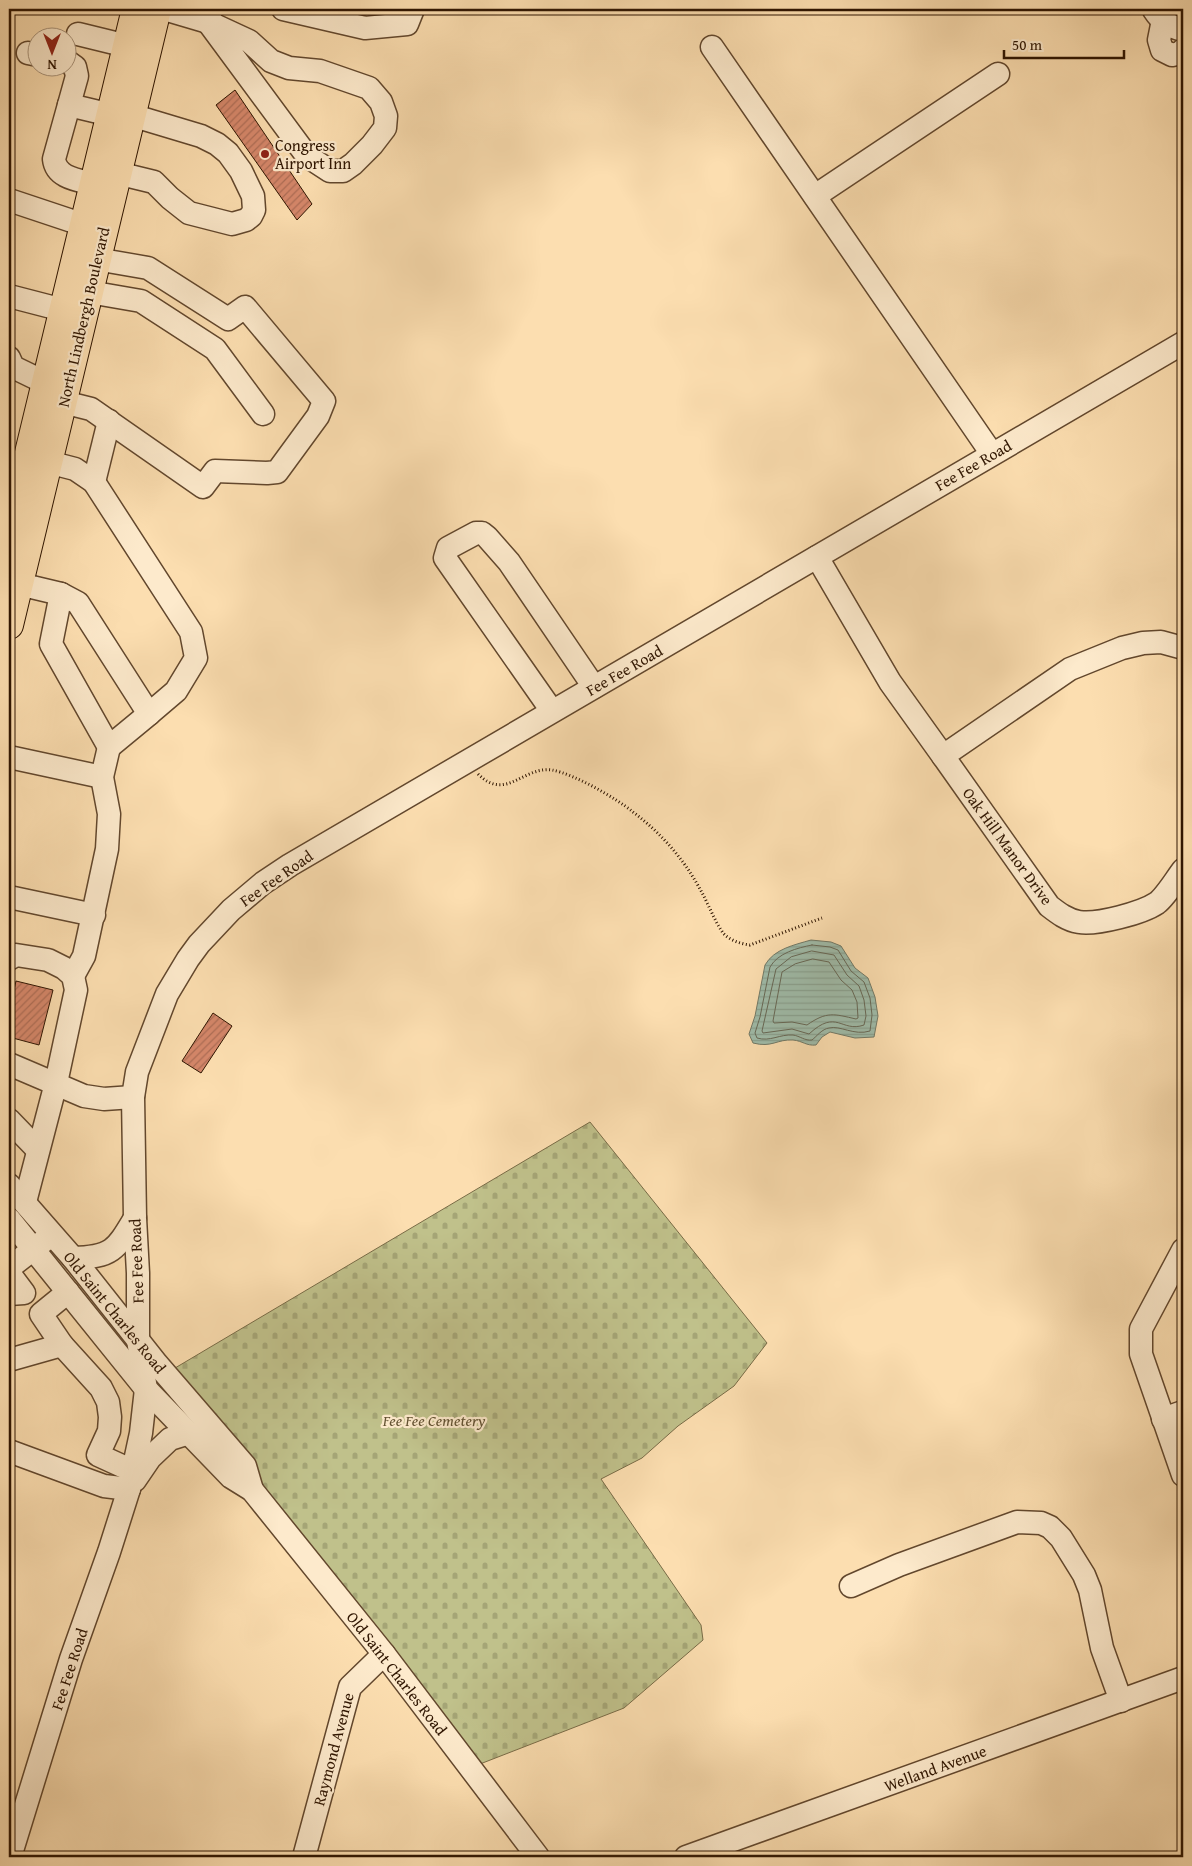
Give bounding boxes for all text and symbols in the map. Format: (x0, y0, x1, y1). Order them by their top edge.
north arrow (28, 28, 78, 78)
scale bar (1004, 28, 1124, 60)
text: 50 m (1012, 34, 1043, 55)
text: N (47, 55, 57, 75)
place label: Congress Airport Inn (275, 133, 351, 175)
marker: Congress Airport Inn (259, 148, 271, 160)
street label: North Lindbergh Boulevard (51, 224, 116, 409)
street label: Fee Fee Road (930, 433, 1016, 497)
street label: Fee Fee Road (581, 638, 667, 702)
street label: Oak Hill Manor Drive (957, 782, 1059, 910)
street label: Fee Fee Road (234, 844, 318, 912)
street label: Fee Fee Road (123, 1218, 149, 1304)
street label: Old Saint Charles Road (58, 1246, 172, 1379)
park label: Fee Fee Cemetery (382, 1408, 486, 1432)
street label: Old Saint Charles Road (341, 1606, 453, 1740)
street label: Fee Fee Road (44, 1624, 94, 1713)
street label: Raymond Avenue (306, 1690, 360, 1808)
street label: Welland Avenue (881, 1738, 989, 1798)

